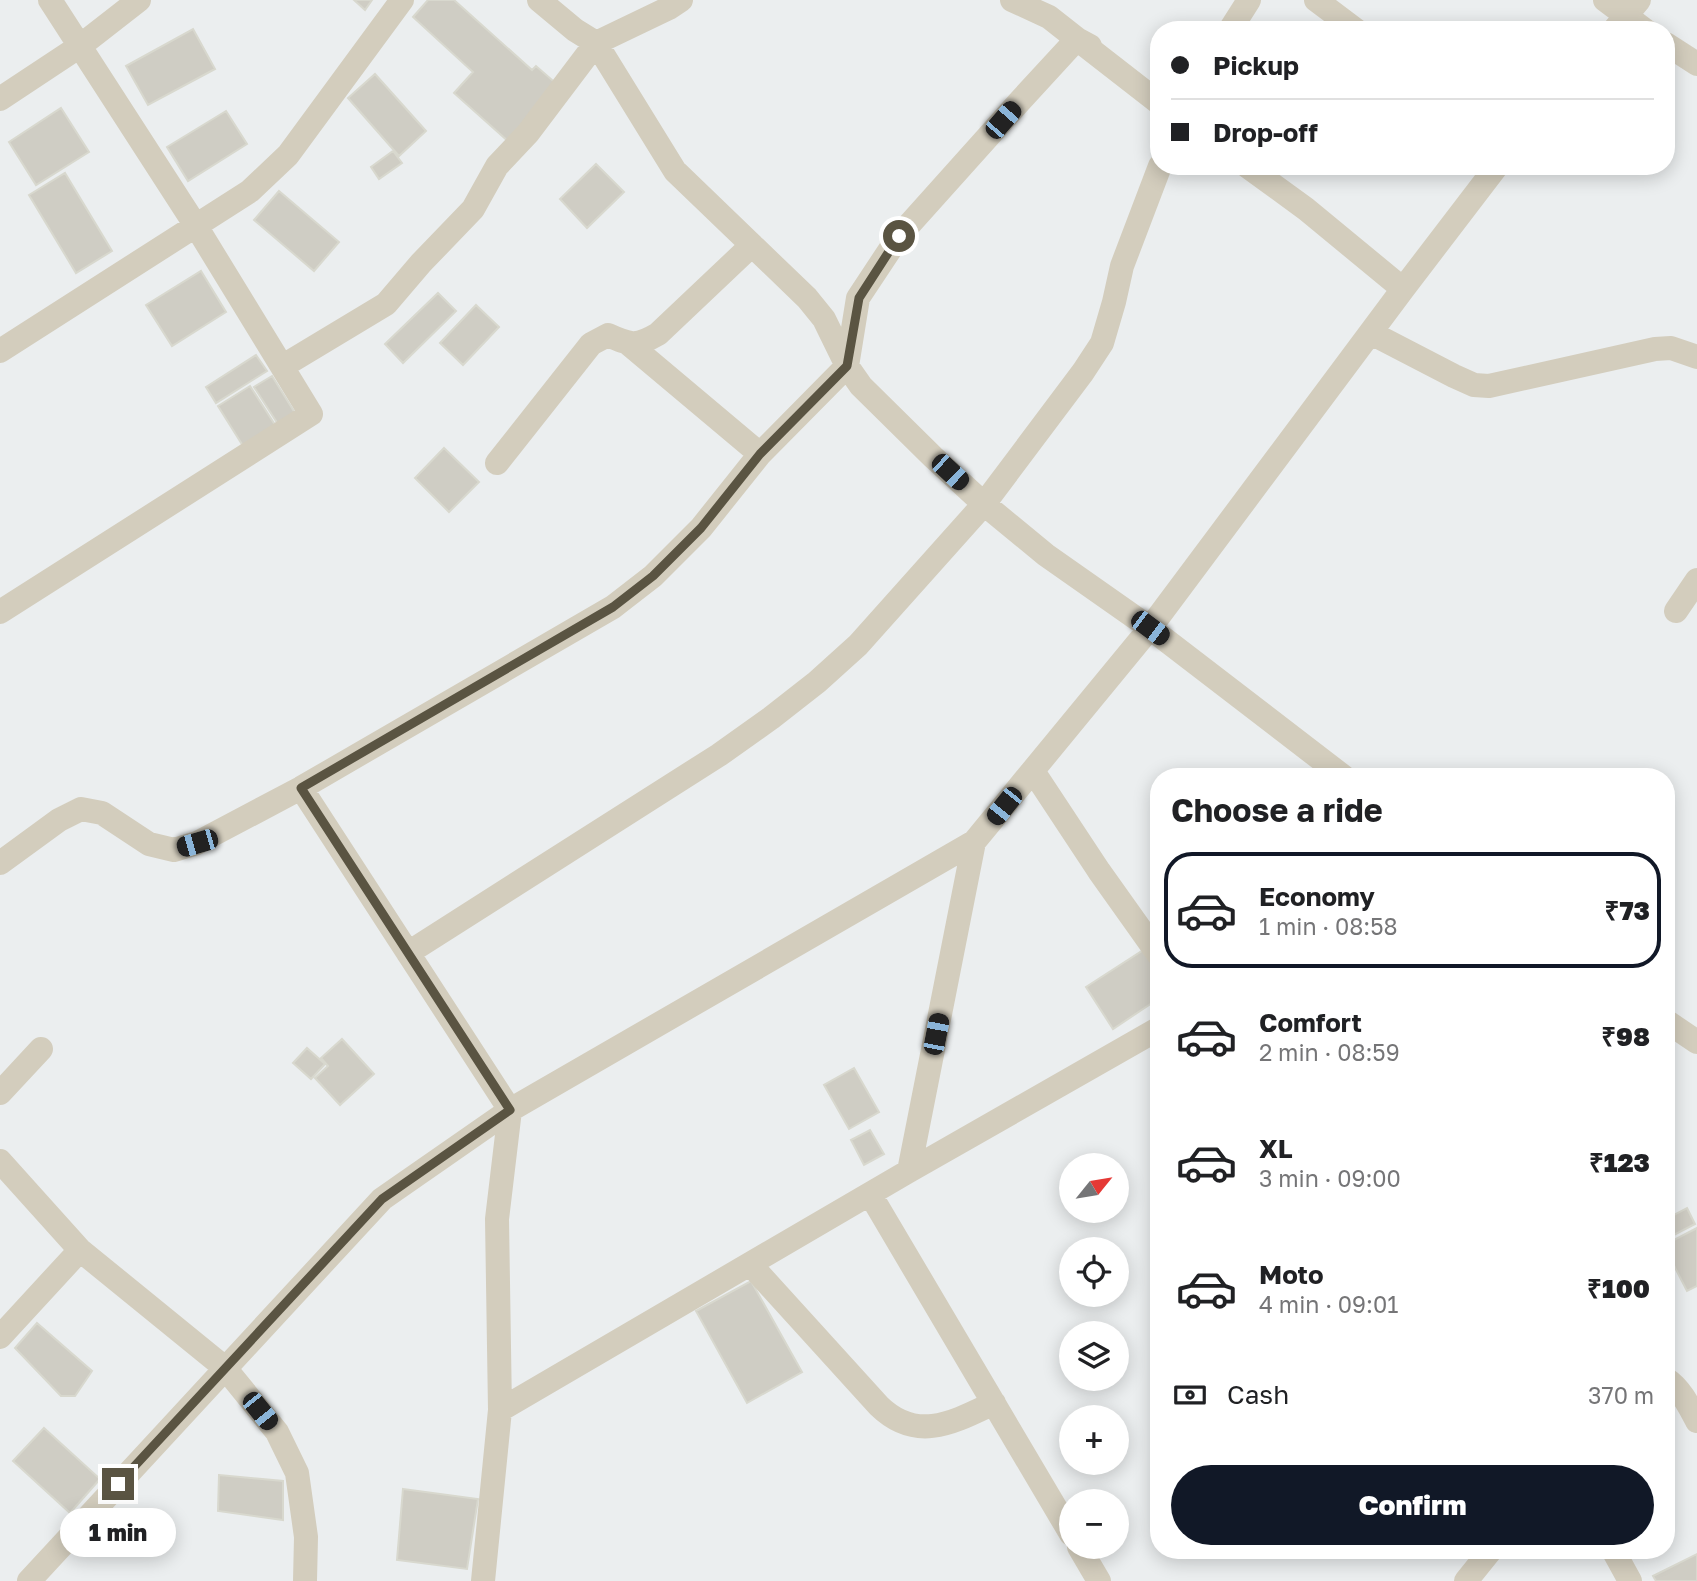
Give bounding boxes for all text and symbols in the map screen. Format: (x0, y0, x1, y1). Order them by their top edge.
text: Pickup (1213, 50, 1299, 81)
car (982, 97, 1025, 143)
text: Drop-off (1213, 117, 1318, 148)
route start (883, 220, 915, 252)
car (928, 450, 973, 494)
car (1127, 607, 1174, 649)
car (983, 783, 1026, 829)
text: Choose a ride (1171, 791, 1383, 829)
car (174, 827, 221, 859)
icon: car (1175, 879, 1238, 942)
text: Economy (1259, 881, 1375, 912)
text: ₹73 (1605, 895, 1650, 926)
text: 1 min · 08:58 (1259, 912, 1398, 940)
icon: car (1175, 1005, 1238, 1068)
text: Comfort (1259, 1007, 1362, 1038)
car (922, 1011, 951, 1057)
text: ₹98 (1601, 1021, 1650, 1052)
text: 2 min · 08:59 (1259, 1038, 1400, 1066)
icon: car (1175, 1131, 1238, 1194)
text: XL (1259, 1133, 1293, 1164)
text: ₹123 (1589, 1147, 1650, 1178)
north arrow (1059, 1153, 1129, 1223)
map controls (1059, 1153, 1129, 1559)
text: 3 min · 09:00 (1259, 1164, 1401, 1192)
button: locate (1059, 1237, 1129, 1307)
icon: car (1175, 1257, 1238, 1320)
text: Moto (1259, 1259, 1324, 1290)
text: ₹100 (1587, 1273, 1650, 1304)
text: 4 min · 09:01 (1259, 1290, 1398, 1318)
button: layers (1059, 1321, 1129, 1391)
icon: cash (1171, 1376, 1209, 1414)
text: Cash (1227, 1379, 1289, 1410)
text: 370 m (1588, 1381, 1654, 1409)
car (239, 1388, 282, 1434)
button: + (1059, 1405, 1129, 1475)
button: Confirm (1171, 1465, 1654, 1545)
route end (102, 1468, 134, 1500)
button: − (1059, 1489, 1129, 1559)
callout: 1 min (60, 1508, 176, 1558)
text: 1 min (89, 1518, 147, 1546)

